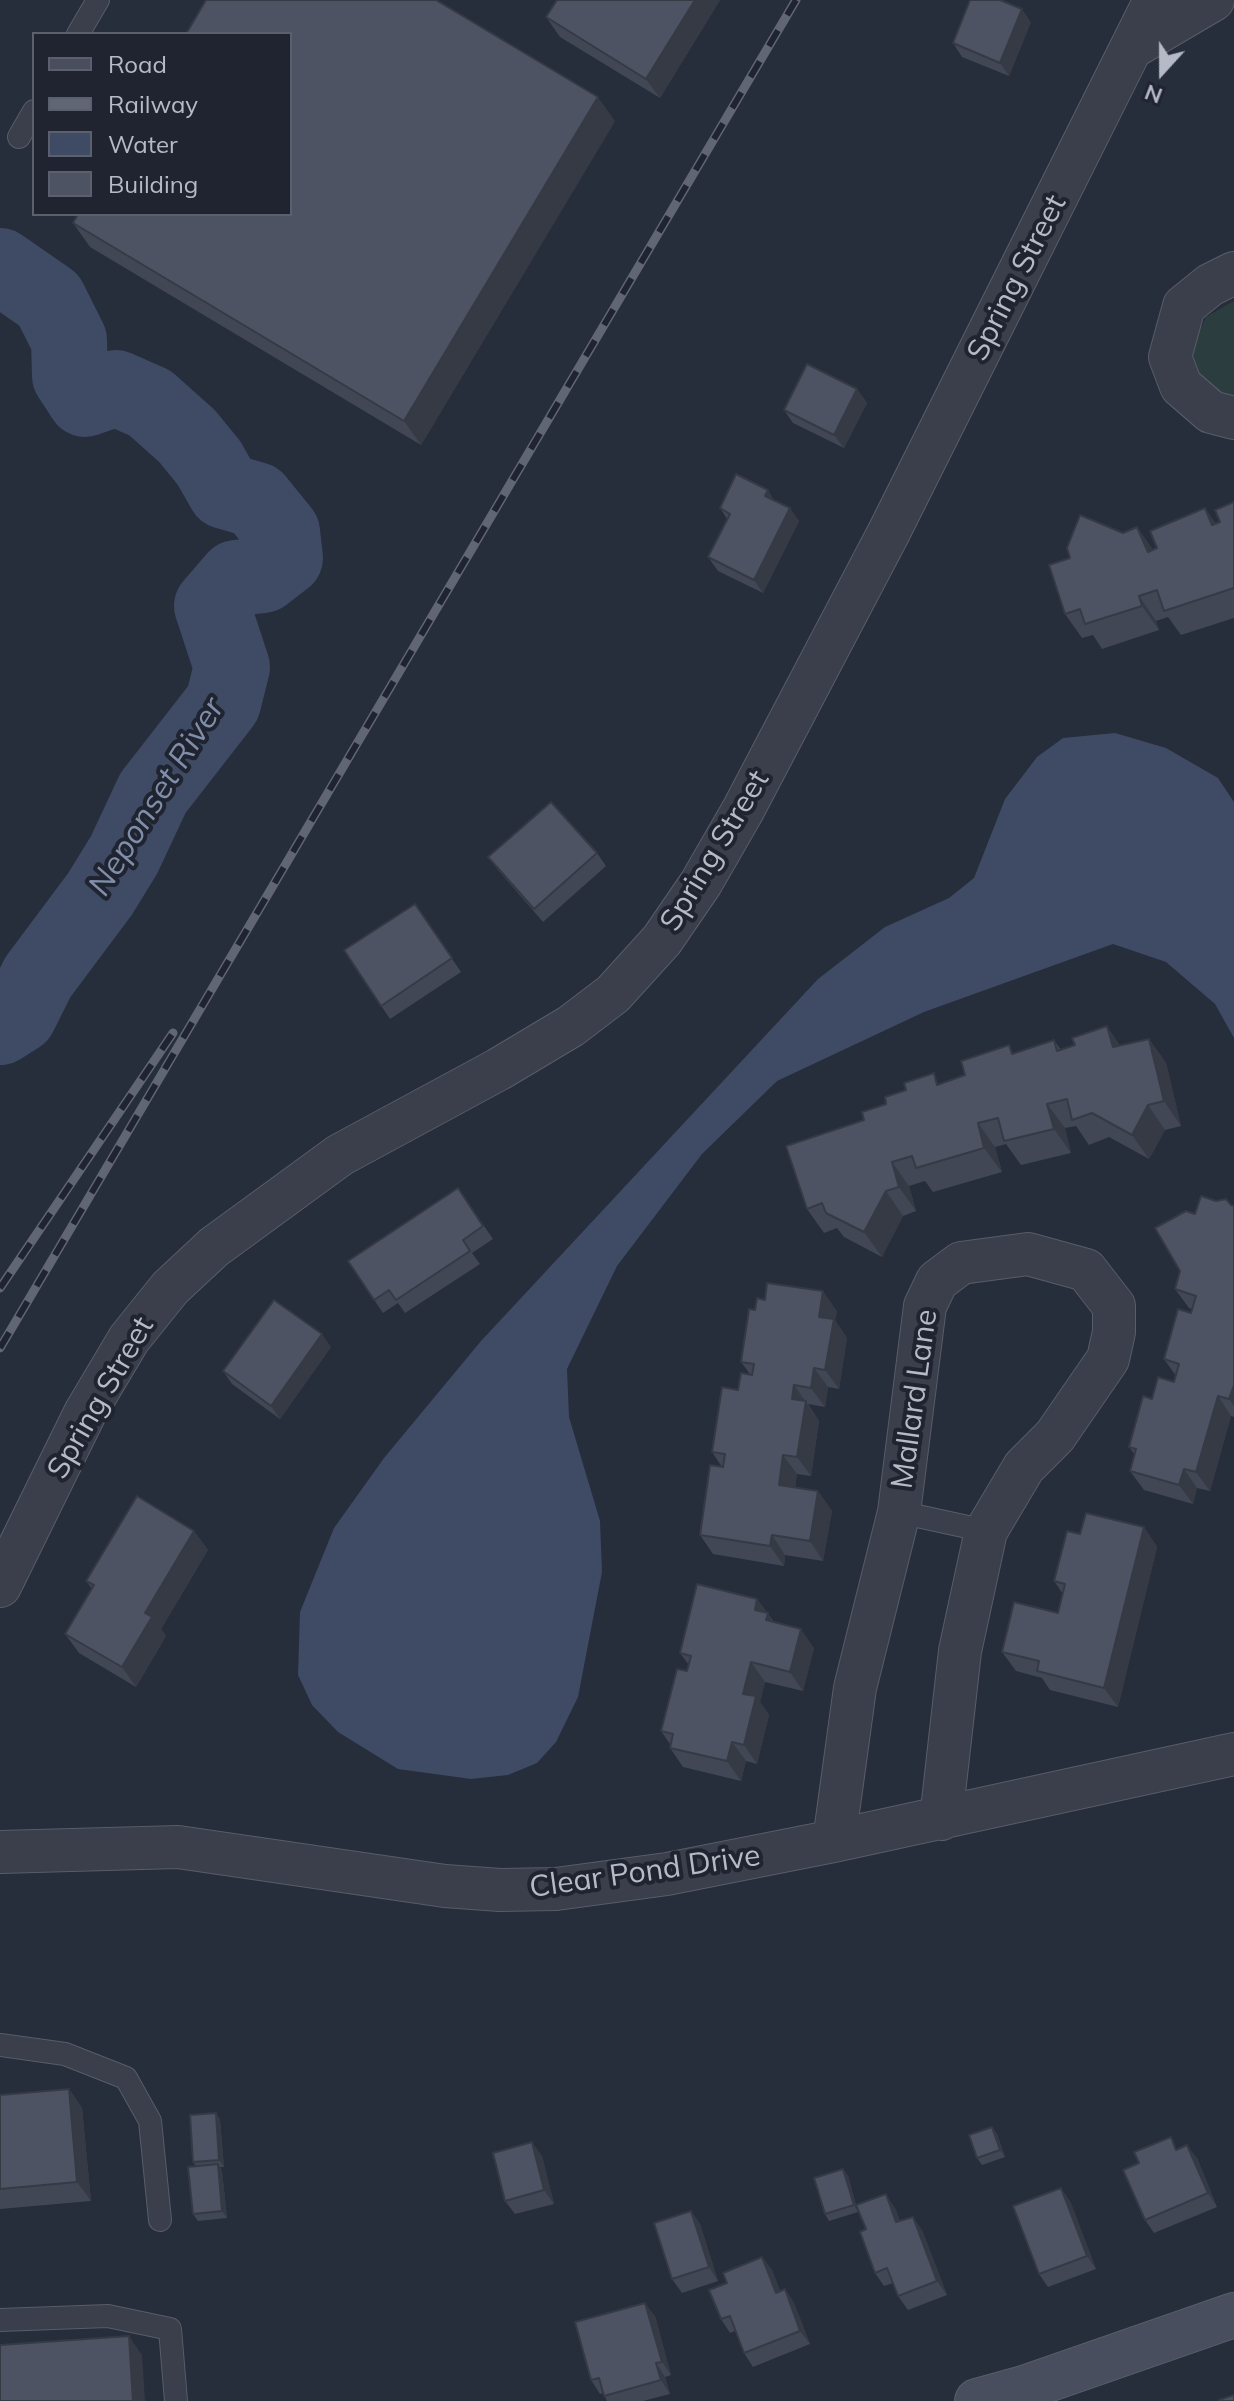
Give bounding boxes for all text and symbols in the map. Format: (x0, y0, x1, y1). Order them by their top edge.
legend (32, 32, 292, 216)
north arrow (1122, 32, 1202, 112)
text: Road (108, 49, 167, 79)
text: N (1141, 78, 1166, 110)
text: Railway (108, 89, 198, 119)
text: Water (108, 129, 178, 159)
text: Building (108, 169, 198, 199)
street label: Spring Street (960, 189, 1074, 367)
water label: Neponset River (81, 691, 233, 903)
street label: Spring Street (653, 764, 777, 938)
street label: Mallard Lane (885, 1307, 945, 1491)
street label: Spring Street (40, 1311, 162, 1485)
street label: Clear Pond Drive (527, 1838, 763, 1906)

